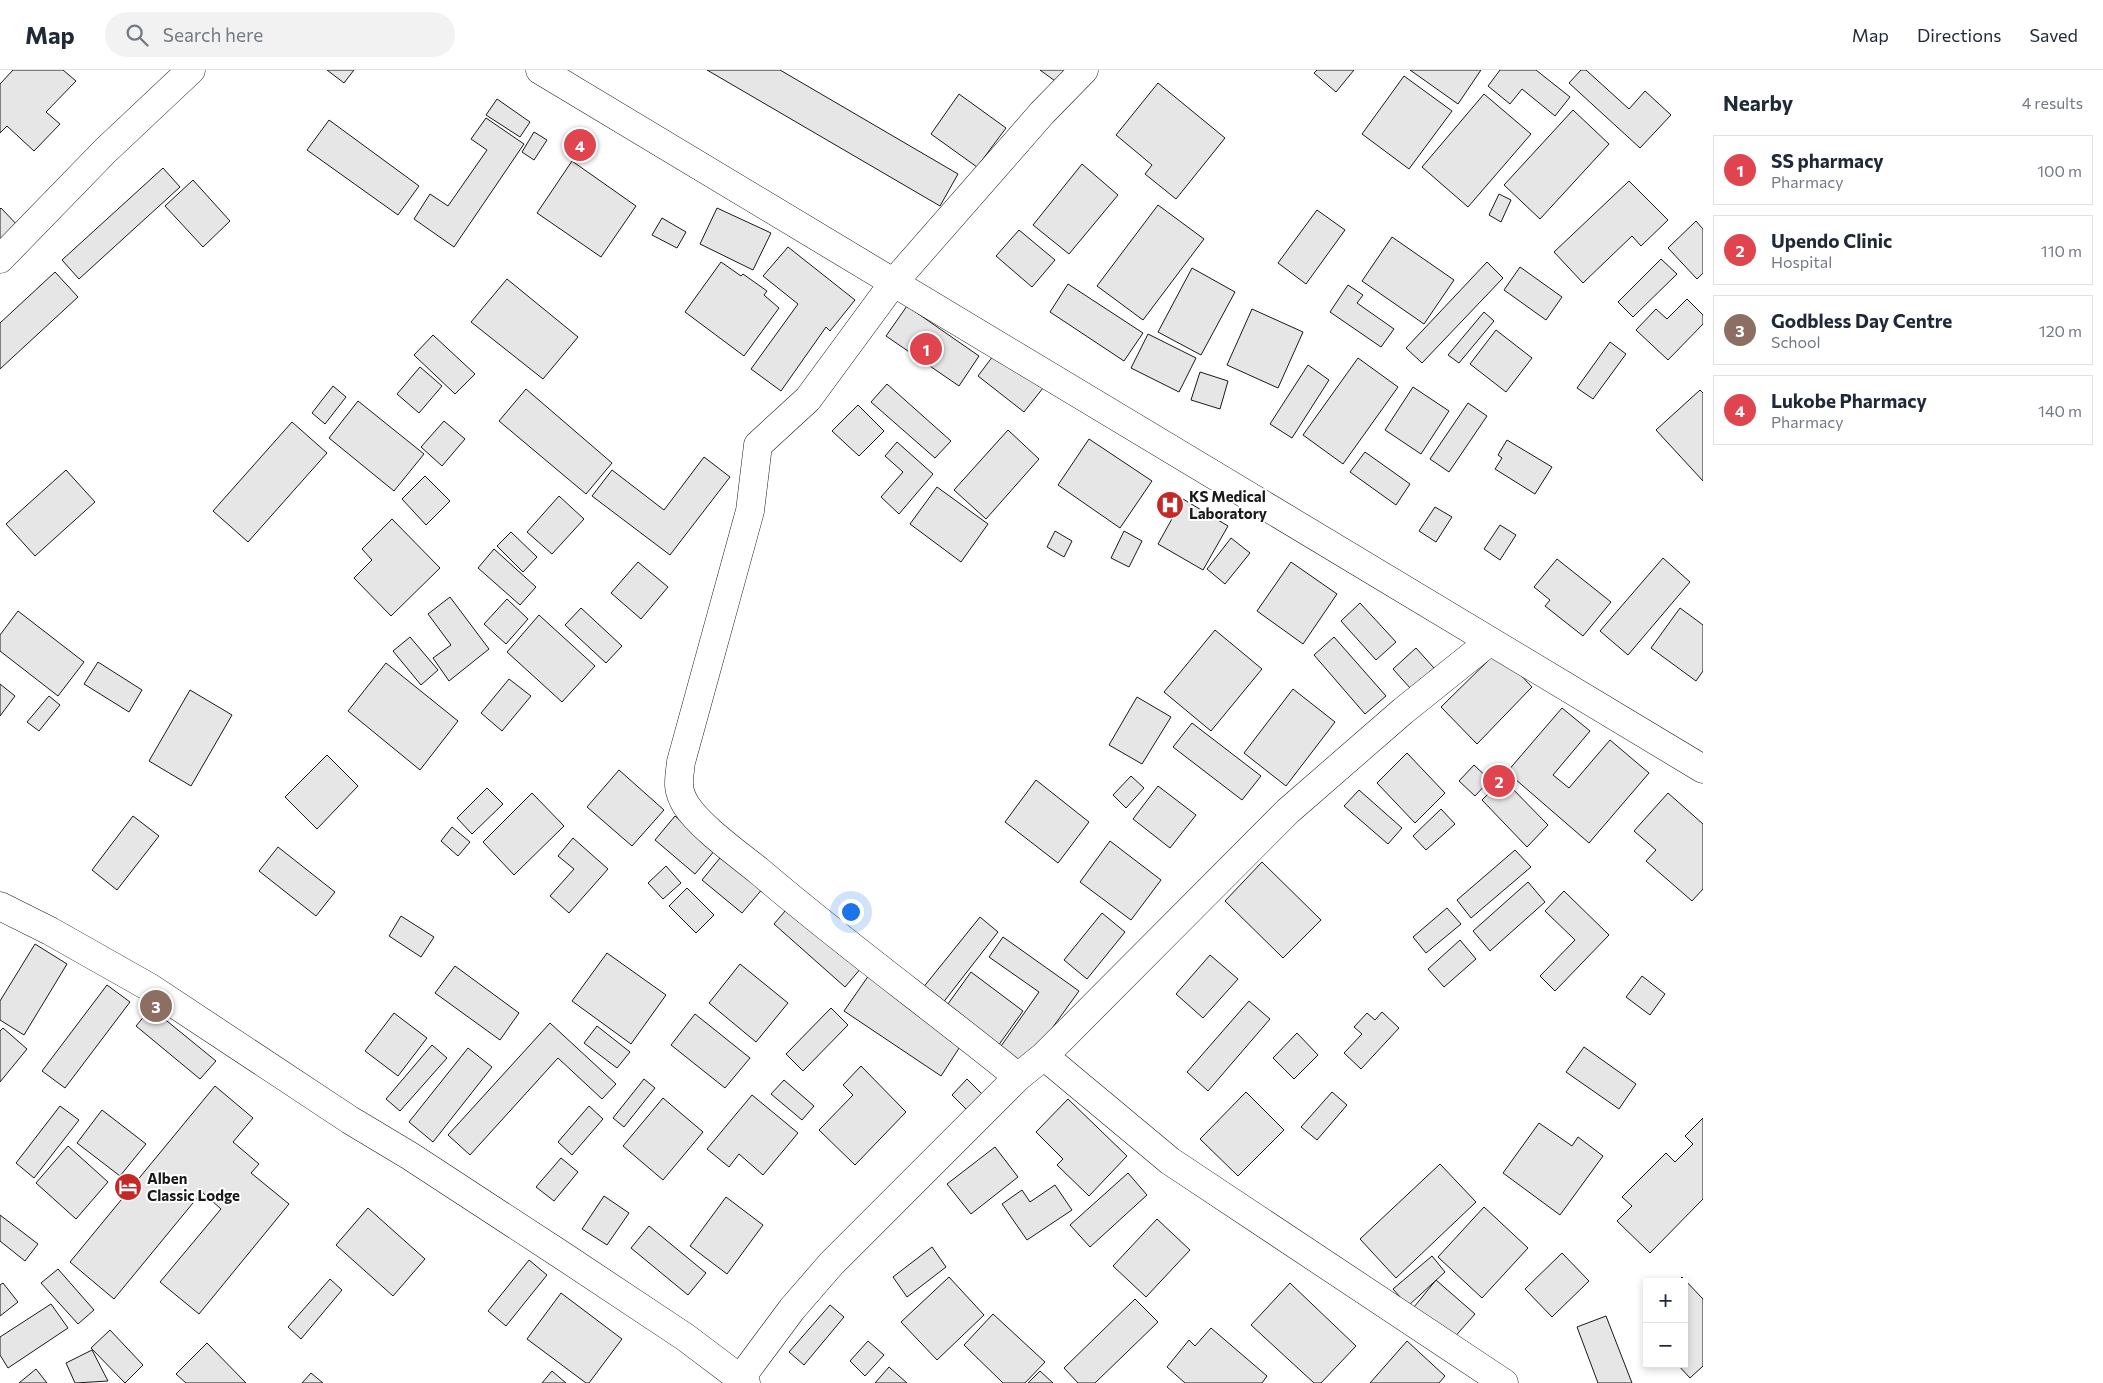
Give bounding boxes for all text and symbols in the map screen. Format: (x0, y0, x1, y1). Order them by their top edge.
search box (105, 12, 455, 57)
text: Map (25, 20, 75, 49)
icon: search (123, 21, 151, 49)
text: Search here (163, 23, 263, 46)
text: Map (1852, 24, 1889, 46)
text: Directions (1917, 24, 2001, 46)
text: Saved (2029, 24, 2078, 46)
text: Nearby (1723, 90, 1793, 115)
text: 4 results (2022, 93, 2083, 112)
pin: 4 (564, 126, 596, 164)
text: SS pharmacy (1771, 149, 1884, 172)
text: 1 (1736, 161, 1744, 180)
text: 100 m (2037, 161, 2082, 180)
text: Pharmacy (1771, 172, 1844, 191)
text: Upendo Clinic (1771, 229, 1892, 252)
text: 2 (1735, 241, 1745, 260)
text: 110 m (2041, 241, 2082, 260)
text: Hospital (1771, 252, 1832, 271)
text: Godbless Day Centre (1771, 309, 1952, 332)
text: 3 (1735, 321, 1745, 340)
text: 120 m (2039, 321, 2082, 340)
pin: 1 (910, 330, 942, 368)
text: School (1771, 332, 1821, 351)
text: Lukobe Pharmacy (1771, 389, 1927, 412)
text: 4 (1735, 401, 1745, 420)
text: 140 m (2038, 401, 2082, 420)
text: Pharmacy (1771, 412, 1844, 431)
place label: KS Medical Laboratory (1189, 487, 1268, 522)
hospital icon: KS Medical Laboratory (1155, 490, 1185, 520)
pin: 2 (1483, 762, 1515, 800)
your location (838, 899, 864, 925)
pin: 3 (140, 987, 172, 1025)
place label: Alben Classic Lodge (147, 1169, 240, 1204)
hotel icon: Alben Classic Lodge (113, 1172, 143, 1202)
map controls (1643, 1278, 1688, 1368)
button: + (1643, 1278, 1688, 1323)
button: − (1643, 1323, 1688, 1368)

